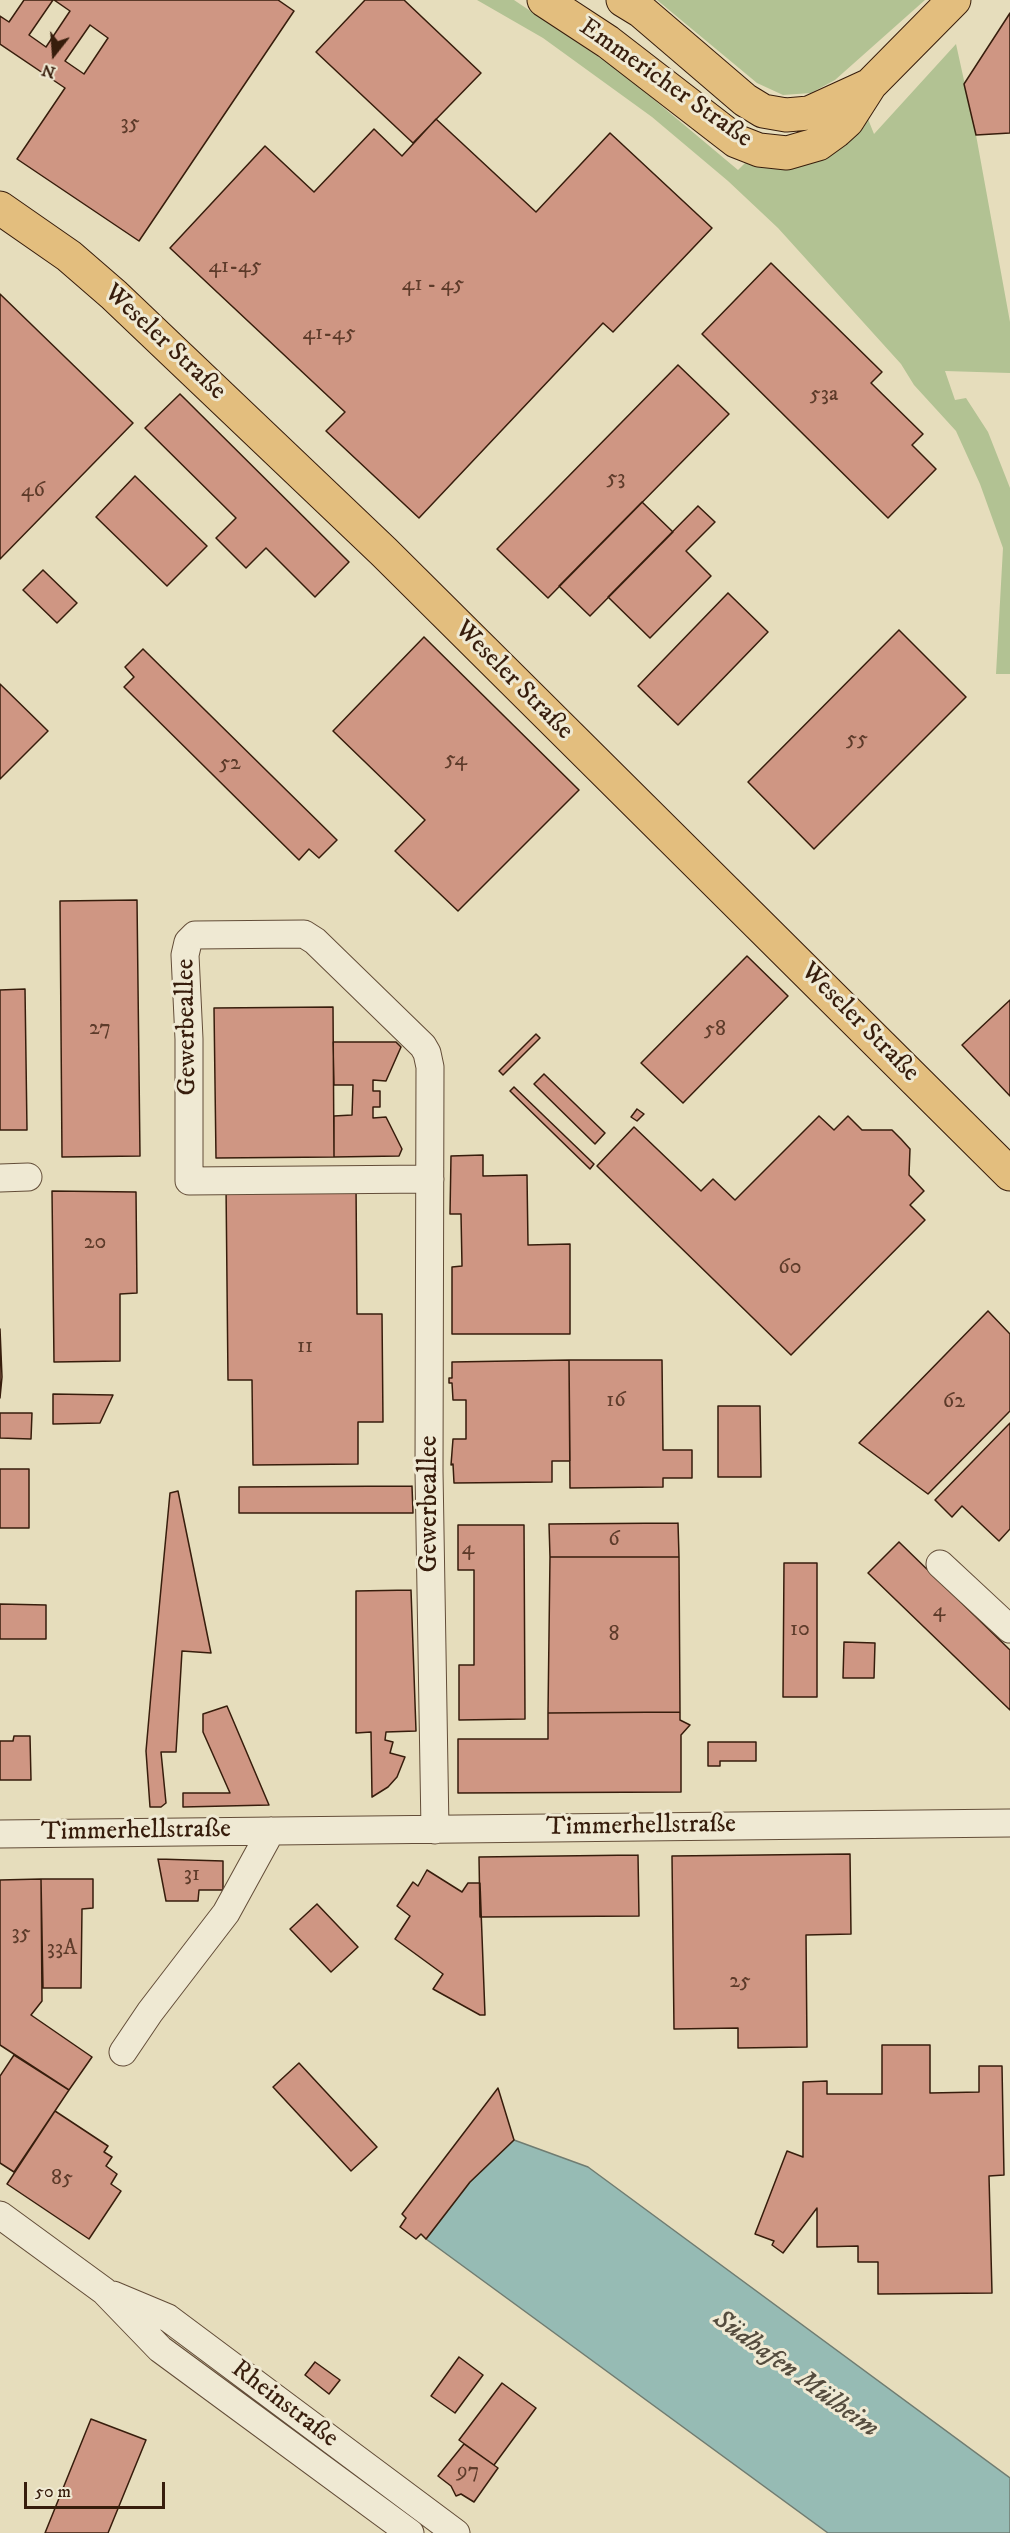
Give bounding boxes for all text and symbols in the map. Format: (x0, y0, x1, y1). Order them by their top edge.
street label: Emmericher Straße (572, 13, 758, 155)
north arrow (24, 24, 84, 84)
text: N (40, 60, 58, 83)
house number: 35 (120, 111, 140, 137)
house number: 41-45 (208, 254, 262, 280)
house number: 41 - 45 (402, 272, 464, 298)
street label: Weseler Straße (96, 279, 232, 407)
house number: 41-45 (302, 321, 356, 347)
house number: 53a (810, 382, 838, 408)
house number: 53 (606, 466, 626, 492)
house number: 46 (21, 478, 45, 504)
street label: Weseler Straße (447, 615, 579, 747)
house number: 55 (846, 727, 868, 753)
house number: 54 (445, 747, 467, 773)
house number: 52 (219, 751, 241, 777)
street label: Weseler Straße (793, 957, 925, 1089)
street label: Gewerbeallee (171, 958, 205, 1096)
house number: 27 (89, 1016, 111, 1042)
house number: 58 (704, 1017, 726, 1043)
house number: 20 (84, 1230, 106, 1256)
house number: 60 (778, 1255, 802, 1281)
house number: 11 (297, 1334, 313, 1360)
house number: 16 (606, 1388, 626, 1414)
house number: 62 (943, 1389, 965, 1415)
street label: Gewerbeallee (415, 1435, 447, 1573)
house number: 6 (608, 1527, 620, 1553)
house number: 4 (462, 1536, 474, 1562)
house number: 4 (933, 1598, 945, 1624)
house number: 10 (790, 1617, 810, 1643)
house number: 8 (608, 1622, 620, 1648)
street label: Timmerhellstraße (546, 1810, 736, 1844)
street label: Timmerhellstraße (41, 1815, 231, 1849)
house number: 31 (184, 1862, 200, 1888)
house number: 35 (11, 1921, 31, 1947)
house number: 33A (47, 1936, 77, 1962)
house number: 25 (729, 1969, 751, 1995)
house number: 85 (51, 2166, 73, 2192)
water label: Südhafen Mülheim (706, 2304, 884, 2446)
street label: Rheinstraße (224, 2355, 344, 2455)
house number: 97 (457, 2459, 479, 2485)
scale bar (27, 2470, 168, 2508)
text: 50 m (35, 2481, 71, 2503)

